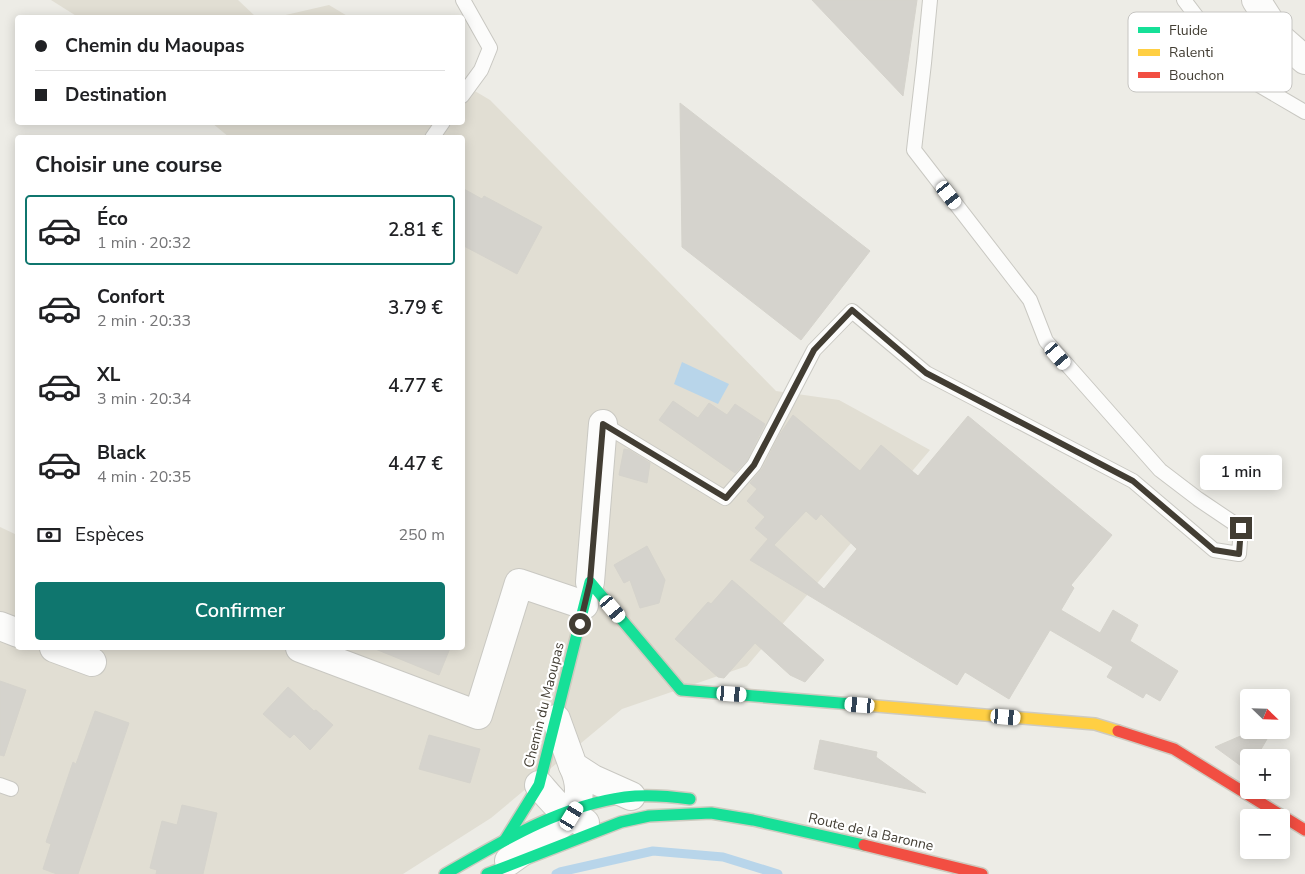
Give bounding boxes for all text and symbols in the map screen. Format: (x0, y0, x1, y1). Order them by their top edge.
legend (1128, 12, 1292, 92)
text: Fluide (1169, 21, 1208, 40)
text: Chemin du Maoupas (65, 33, 245, 59)
text: Ralenti (1169, 43, 1213, 62)
text: Bouchon (1169, 66, 1224, 85)
text: Destination (65, 82, 167, 108)
text: Choisir une course (35, 150, 222, 180)
car (933, 179, 964, 211)
text: Éco (97, 206, 128, 232)
icon: car (37, 208, 82, 253)
text: 2.81 € (388, 217, 443, 243)
text: 1 min · 20:32 (97, 232, 191, 254)
text: Confort (97, 284, 164, 310)
icon: car (37, 286, 82, 331)
text: 3.79 € (388, 295, 443, 321)
text: 2 min · 20:33 (97, 310, 191, 332)
car (1042, 340, 1073, 372)
text: XL (97, 362, 120, 388)
icon: car (37, 364, 82, 409)
text: 4.77 € (388, 373, 443, 399)
text: 3 min · 20:34 (97, 388, 191, 410)
text: Black (97, 440, 146, 466)
icon: car (37, 442, 82, 487)
text: 4.47 € (388, 451, 443, 477)
callout: 1 min (1200, 456, 1282, 490)
text: 1 min (1221, 461, 1261, 483)
text: 4 min · 20:35 (97, 466, 191, 488)
route end (1230, 517, 1252, 539)
icon: cash (35, 521, 63, 549)
text: Espèces (75, 522, 144, 548)
text: 250 m (398, 524, 445, 546)
button: Confirmer (35, 582, 445, 640)
car (597, 593, 628, 625)
route start (569, 613, 591, 635)
street label: Chemin du Maoupas (519, 640, 569, 770)
car (716, 685, 747, 703)
north arrow (1240, 689, 1290, 739)
map controls (1240, 689, 1290, 859)
car (844, 696, 875, 714)
car (990, 708, 1021, 726)
button: + (1240, 749, 1290, 799)
car (557, 799, 586, 833)
street label: Route de la Baronne (806, 808, 936, 856)
button: − (1240, 809, 1290, 859)

